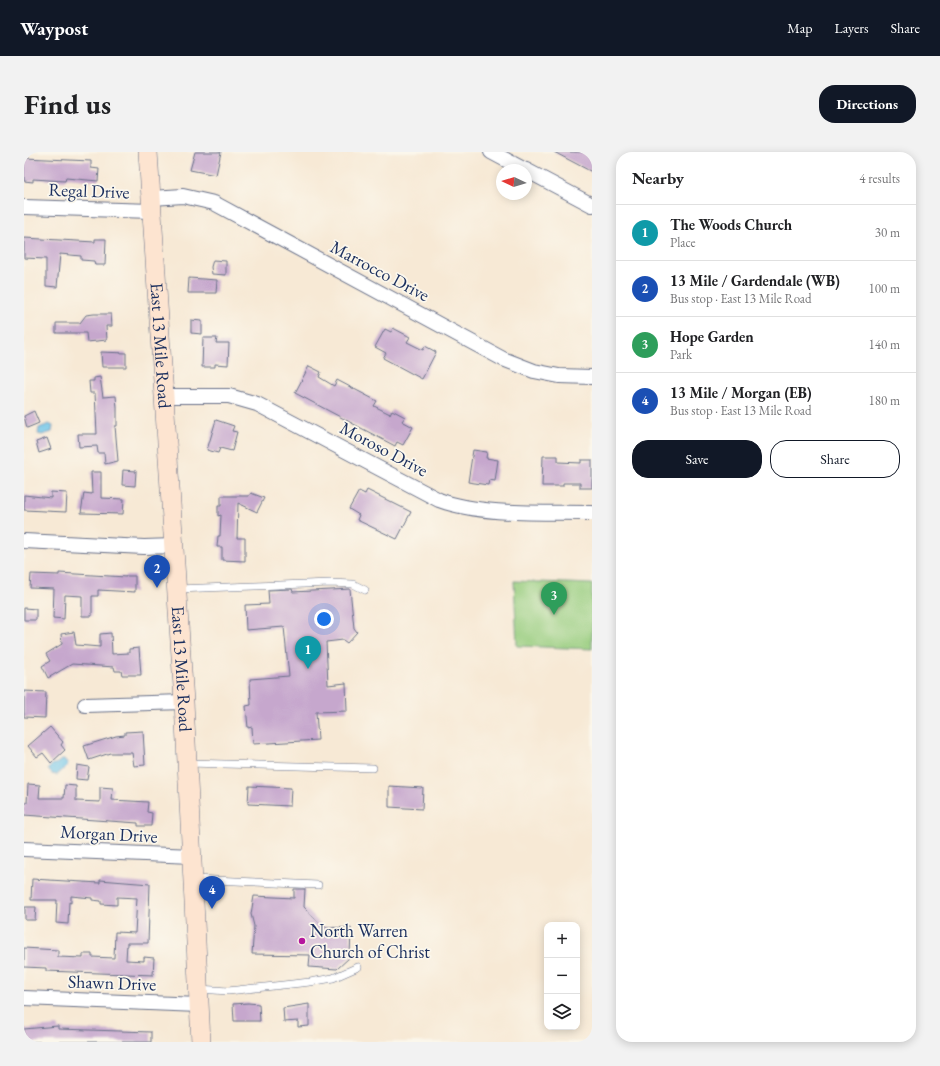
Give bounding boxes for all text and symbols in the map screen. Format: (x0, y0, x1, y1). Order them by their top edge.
text: Waypost (20, 16, 88, 41)
text: Map (787, 19, 812, 37)
text: Layers (834, 19, 869, 37)
text: Share (891, 19, 920, 37)
button: Directions (819, 85, 916, 123)
text: Find us (24, 86, 111, 122)
north arrow (496, 164, 532, 200)
text: Nearby (632, 167, 684, 189)
text: 4 results (859, 170, 900, 187)
street label: Regal Drive (48, 178, 130, 203)
text: The Woods Church (670, 215, 792, 234)
text: 1 (642, 224, 648, 241)
text: 30 m (875, 224, 900, 241)
text: Place (670, 234, 696, 251)
street label: Marrocco Drive (327, 235, 434, 306)
text: 13 Mile / Gardendale (WB) (670, 271, 840, 290)
text: 2 (642, 280, 648, 297)
text: 100 m (869, 280, 900, 297)
street label: East 13 Mile Road (146, 282, 177, 410)
text: Bus stop · East 13 Mile Road (670, 290, 812, 307)
text: Hope Garden (670, 327, 754, 346)
text: 3 (642, 336, 648, 353)
text: 140 m (869, 336, 900, 353)
text: Park (670, 346, 692, 363)
text: 13 Mile / Morgan (EB) (670, 383, 812, 402)
text: 4 (642, 392, 648, 409)
text: 180 m (869, 392, 900, 409)
text: Bus stop · East 13 Mile Road (670, 402, 812, 419)
street label: Moroso Drive (336, 416, 432, 481)
button: Save (632, 440, 762, 478)
button: Share (770, 440, 900, 478)
pin: 2 (144, 555, 170, 588)
pin: 3 (541, 582, 567, 615)
street label: East 13 Mile Road (167, 605, 198, 733)
your location (314, 609, 334, 629)
pin: 1 (295, 636, 321, 669)
street label: Morgan Drive (60, 819, 158, 848)
pin: 4 (199, 876, 225, 909)
place label: North Warren Church of Christ (310, 919, 430, 963)
map controls (544, 922, 580, 1030)
button: + (544, 922, 580, 958)
marker: North Warren Church of Christ (297, 936, 307, 946)
button: − (544, 958, 580, 994)
street label: Shawn Drive (67, 969, 157, 996)
button: layers (544, 994, 580, 1030)

